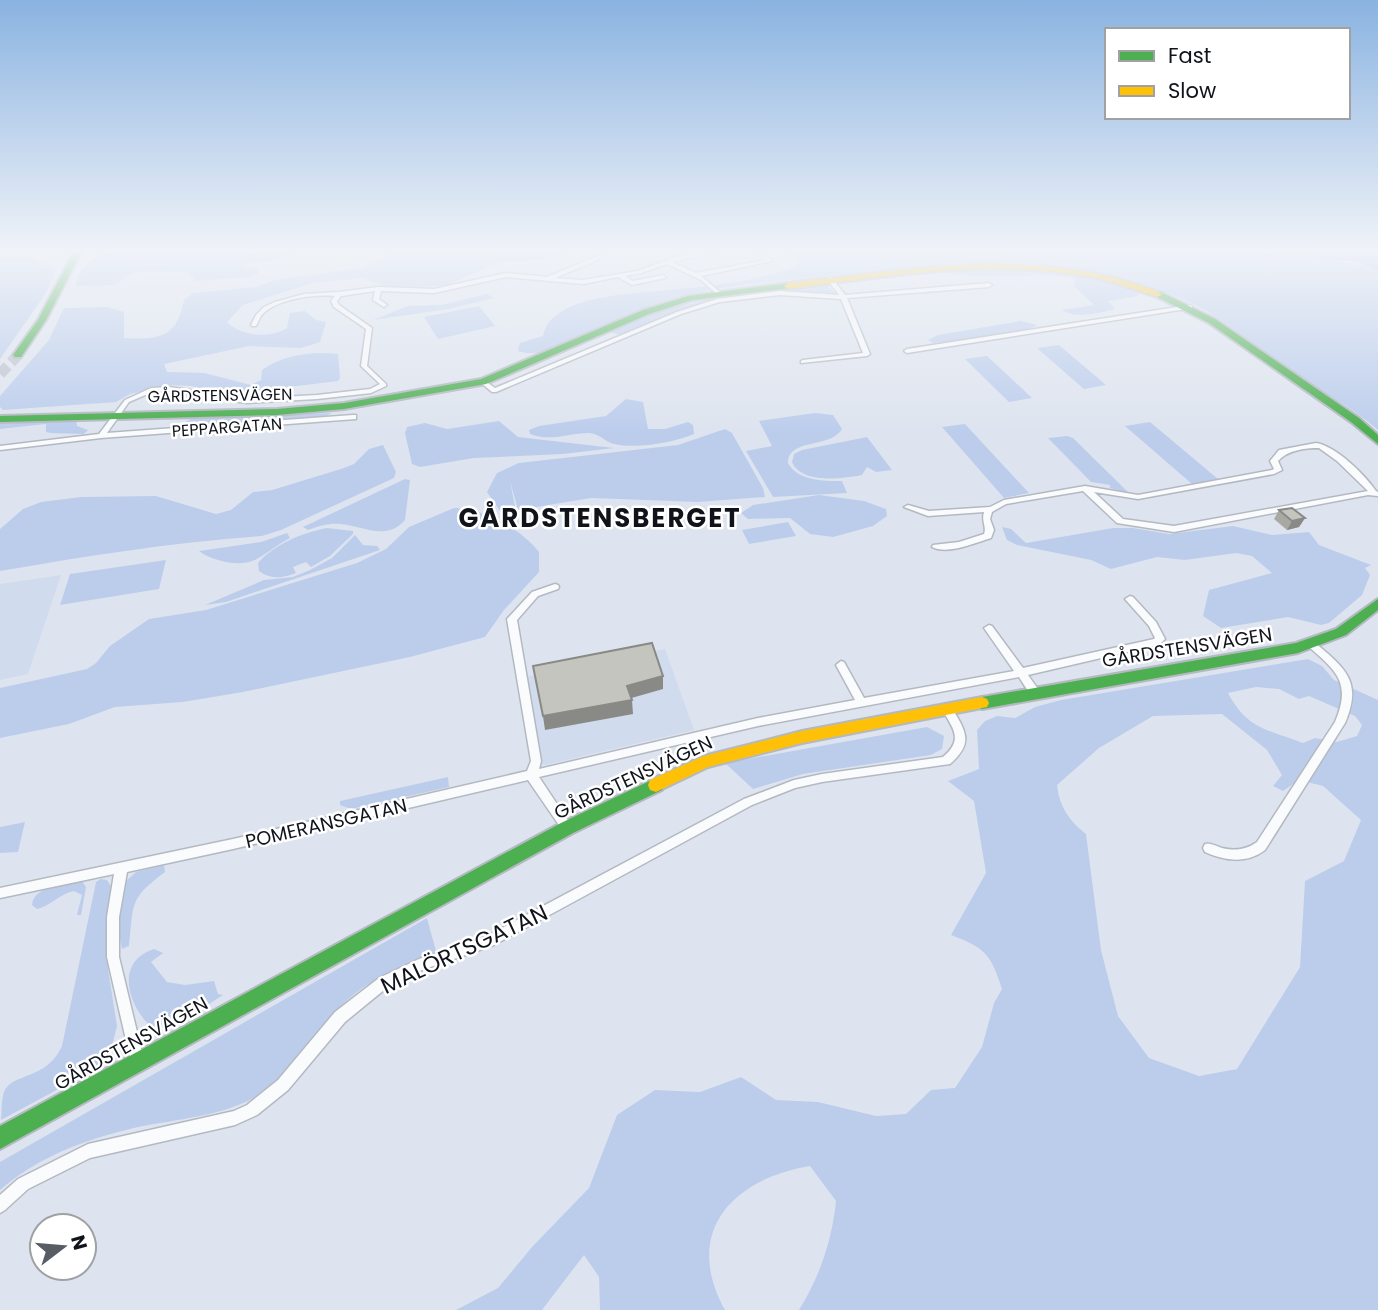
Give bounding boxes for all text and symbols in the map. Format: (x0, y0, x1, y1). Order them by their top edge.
legend (1105, 28, 1350, 119)
text: Fast (1168, 41, 1211, 70)
text: Slow (1168, 76, 1216, 105)
street label: GÅRDSTENSVÄGEN (147, 383, 293, 408)
street label: PEPPARGATAN (171, 412, 283, 443)
district label: GÅRDSTENSBERGET (458, 500, 742, 536)
street label: GÅRDSTENSVÄGEN (1100, 621, 1274, 674)
street label: GÅRDSTENSVÄGEN (550, 729, 717, 826)
street label: POMERANSGATAN (243, 792, 410, 855)
street label: MALÖRTSGATAN (375, 896, 553, 1002)
street label: GÅRDSTENSVÄGEN (50, 990, 213, 1097)
north arrow (28, 1212, 98, 1282)
text: N (64, 1232, 94, 1253)

